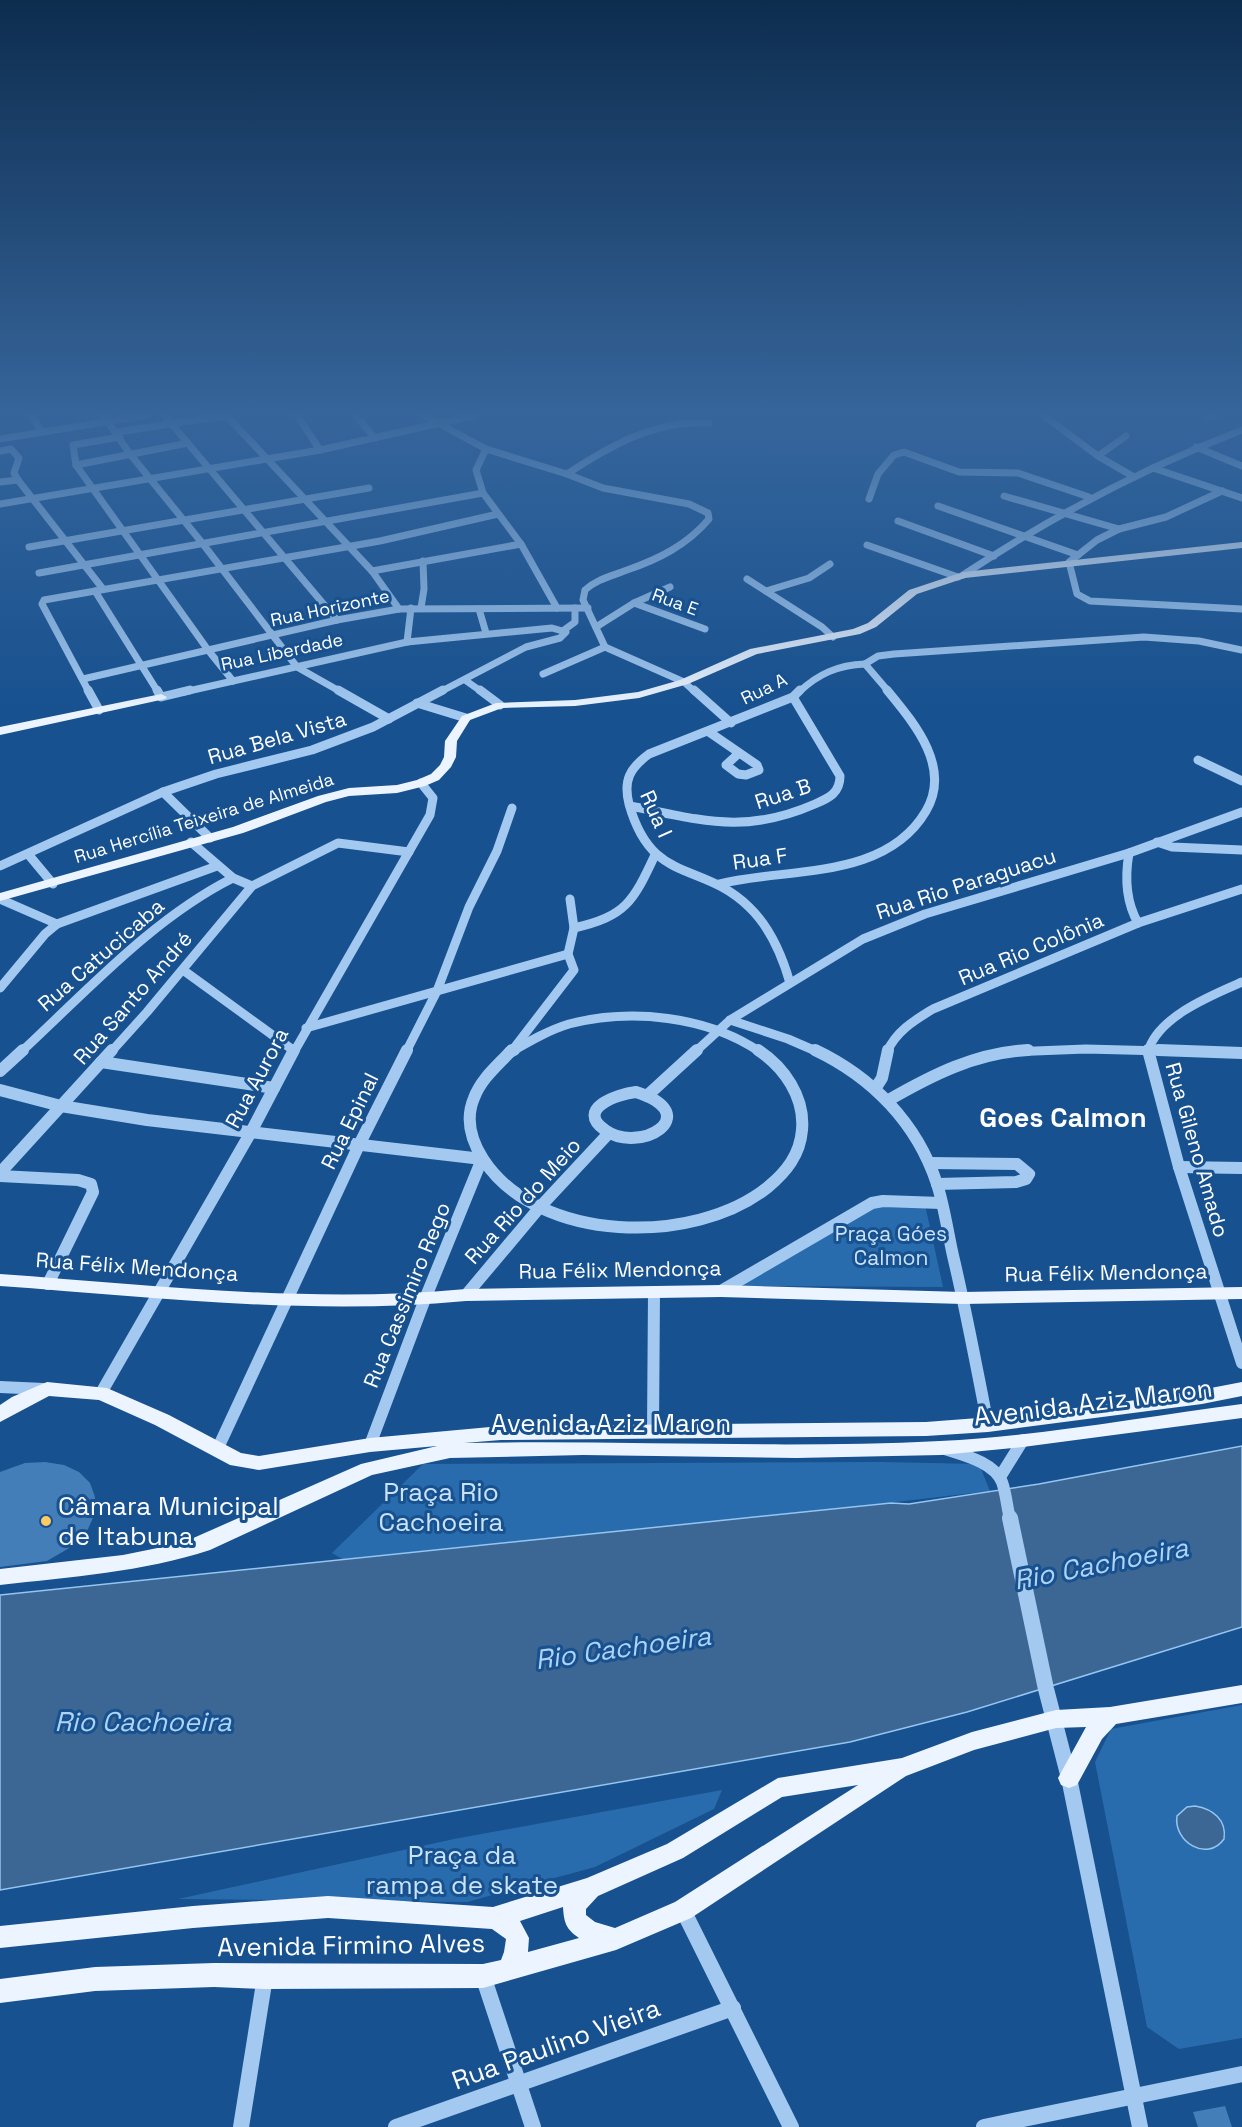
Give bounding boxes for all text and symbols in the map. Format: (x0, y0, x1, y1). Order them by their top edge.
street label: Rua E (649, 583, 701, 620)
street label: Rua Horizonte (268, 584, 391, 631)
street label: Rua Liberdade (219, 627, 345, 676)
street label: Rua A (737, 668, 791, 710)
street label: Rua Bela Vista (204, 705, 349, 770)
street label: Rua Hercília Teixeira de Almeida (71, 767, 336, 868)
street label: Rua B (751, 772, 814, 815)
street label: Rua I (634, 786, 679, 842)
street label: Rua F (731, 841, 789, 876)
street label: Rua Rio Paraguacu (872, 842, 1059, 925)
street label: Rua Catucicaba (32, 892, 169, 1017)
street label: Rua Rio Colônia (954, 906, 1107, 991)
street label: Rua Santo André (67, 925, 198, 1070)
street label: Rua Aurora (219, 1023, 294, 1132)
street label: Rua Gileno Amado (1160, 1059, 1235, 1240)
street label: Rua Epinal (315, 1068, 385, 1174)
district label: Goes Calmon (979, 1100, 1147, 1135)
street label: Rua Rio do Meio (459, 1132, 587, 1270)
street label: Rua Cassimiro Rego (357, 1198, 456, 1391)
park label: Praça Góes Calmon (835, 1220, 947, 1271)
street label: Rua Félix Mendonça (35, 1246, 239, 1287)
street label: Rua Félix Mendonça (518, 1254, 722, 1285)
street label: Rua Félix Mendonça (1004, 1257, 1208, 1288)
street label: Avenida Aziz Maron (972, 1370, 1214, 1434)
street label: Avenida Aziz Maron (491, 1406, 731, 1440)
park label: Praça Rio Cachoeira (379, 1475, 504, 1539)
place label: Câmara Municipal de Itabuna (58, 1489, 279, 1553)
marker: Câmara Municipal de Itabuna (39, 1514, 53, 1528)
water label: Rio Cachoeira (1011, 1529, 1192, 1598)
water label: Rio Cachoeira (533, 1618, 713, 1677)
water label: Rio Cachoeira (55, 1704, 232, 1739)
park label: Praça da rampa de skate (366, 1838, 558, 1902)
street label: Avenida Firmino Alves (217, 1926, 485, 1964)
street label: Rua Paulino Vieira (447, 1990, 665, 2098)

